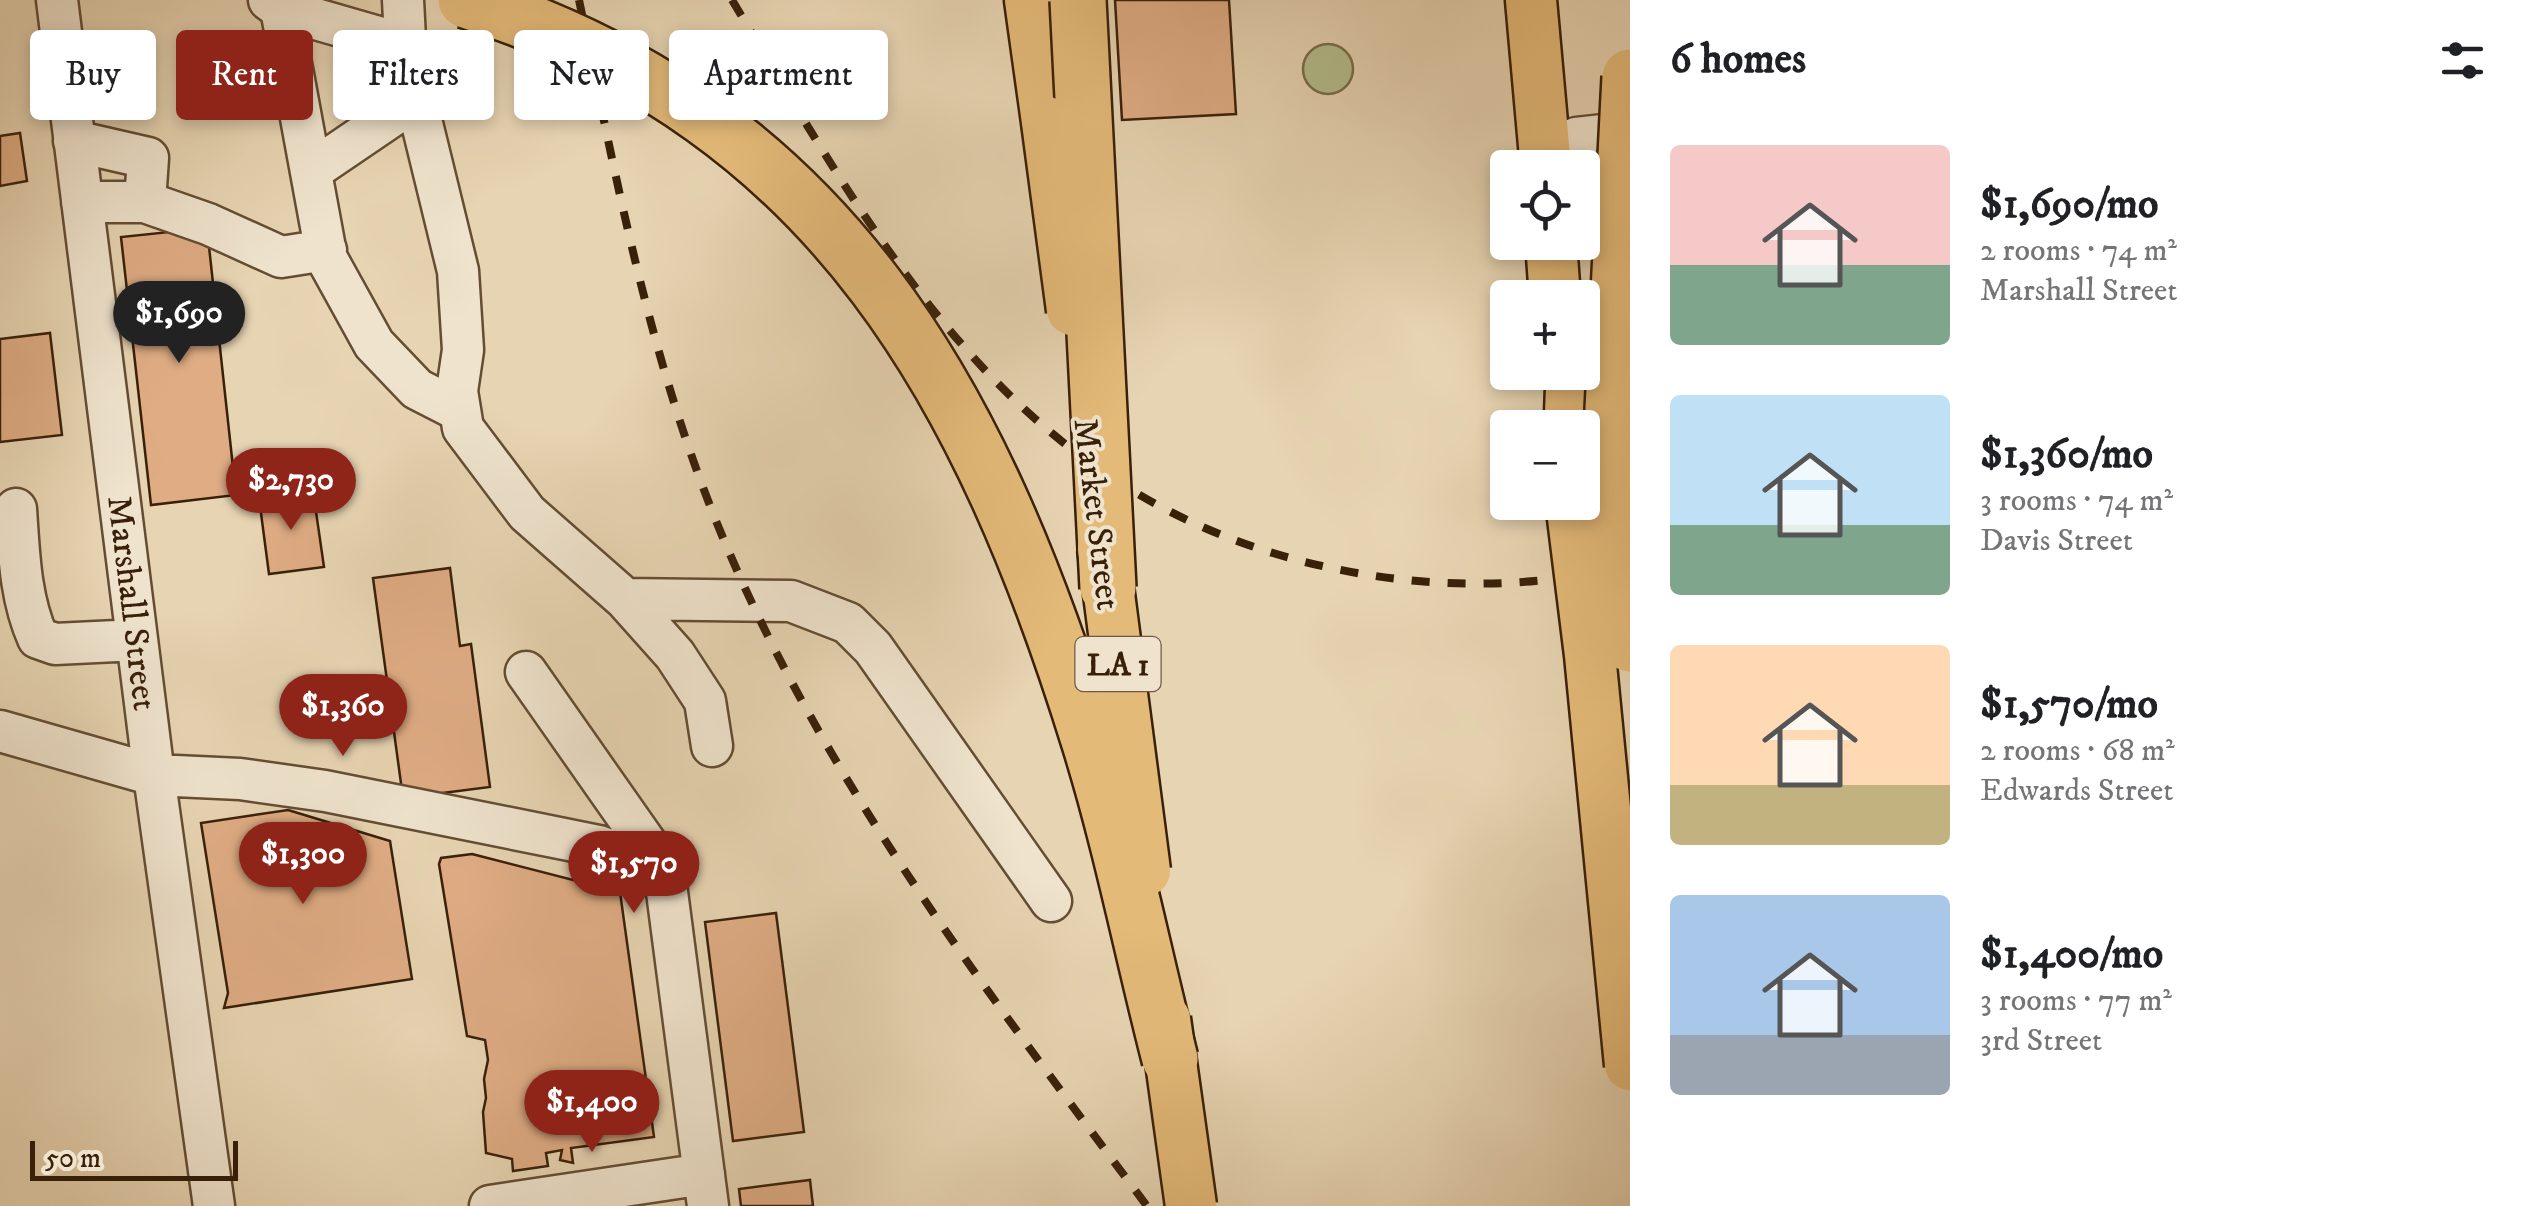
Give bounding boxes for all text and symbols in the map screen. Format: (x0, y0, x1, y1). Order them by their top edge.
chip: Buy (30, 30, 156, 120)
chip: Rent (176, 30, 313, 120)
chip: Filters (333, 30, 494, 120)
chip: New (514, 30, 649, 120)
chip: Apartment (669, 30, 888, 120)
icon: filters (2435, 33, 2490, 88)
text: 6 homes (1670, 34, 1806, 86)
map controls (1490, 150, 1600, 520)
button: locate (1490, 150, 1600, 260)
text: $1,690/mo (1980, 179, 2158, 231)
icon: home (1750, 185, 1870, 305)
text: 2 rooms · 74 m² (1980, 231, 2177, 271)
text: Marshall Street (1980, 271, 2178, 311)
button: + (1490, 280, 1600, 390)
pin: $1,690 (98, 281, 260, 366)
text: $1,690 (135, 293, 223, 333)
button: − (1490, 410, 1600, 520)
street label: Market Street (1062, 416, 1130, 613)
text: $1,360/mo (1980, 429, 2153, 481)
icon: home (1750, 435, 1870, 555)
pin: $2,730 (210, 448, 372, 533)
text: $2,730 (248, 460, 334, 500)
text: 3 rooms · 74 m² (1980, 481, 2173, 521)
street label: Marshall Street (96, 493, 166, 713)
text: Davis Street (1980, 521, 2133, 561)
road number: LA 1 (1076, 637, 1160, 691)
pin: $1,360 (262, 674, 424, 759)
text: $1,570/mo (1980, 679, 2158, 731)
icon: home (1750, 685, 1870, 805)
text: $1,360 (301, 686, 385, 726)
text: 2 rooms · 68 m² (1980, 731, 2175, 771)
text: Edwards Street (1980, 771, 2174, 811)
pin: $1,300 (222, 822, 384, 907)
pin: $1,570 (553, 831, 715, 916)
text: $1,300 (261, 834, 345, 874)
text: $1,570 (590, 843, 678, 883)
text: $1,400/mo (1980, 929, 2163, 981)
icon: home (1750, 935, 1870, 1055)
text: 3 rooms · 77 m² (1980, 981, 2172, 1021)
text: 3rd Street (1980, 1021, 2102, 1061)
pin: $1,400 (511, 1070, 673, 1155)
text: $1,400 (546, 1082, 638, 1122)
scale bar (30, 1136, 238, 1180)
text: 50 m (45, 1141, 101, 1176)

